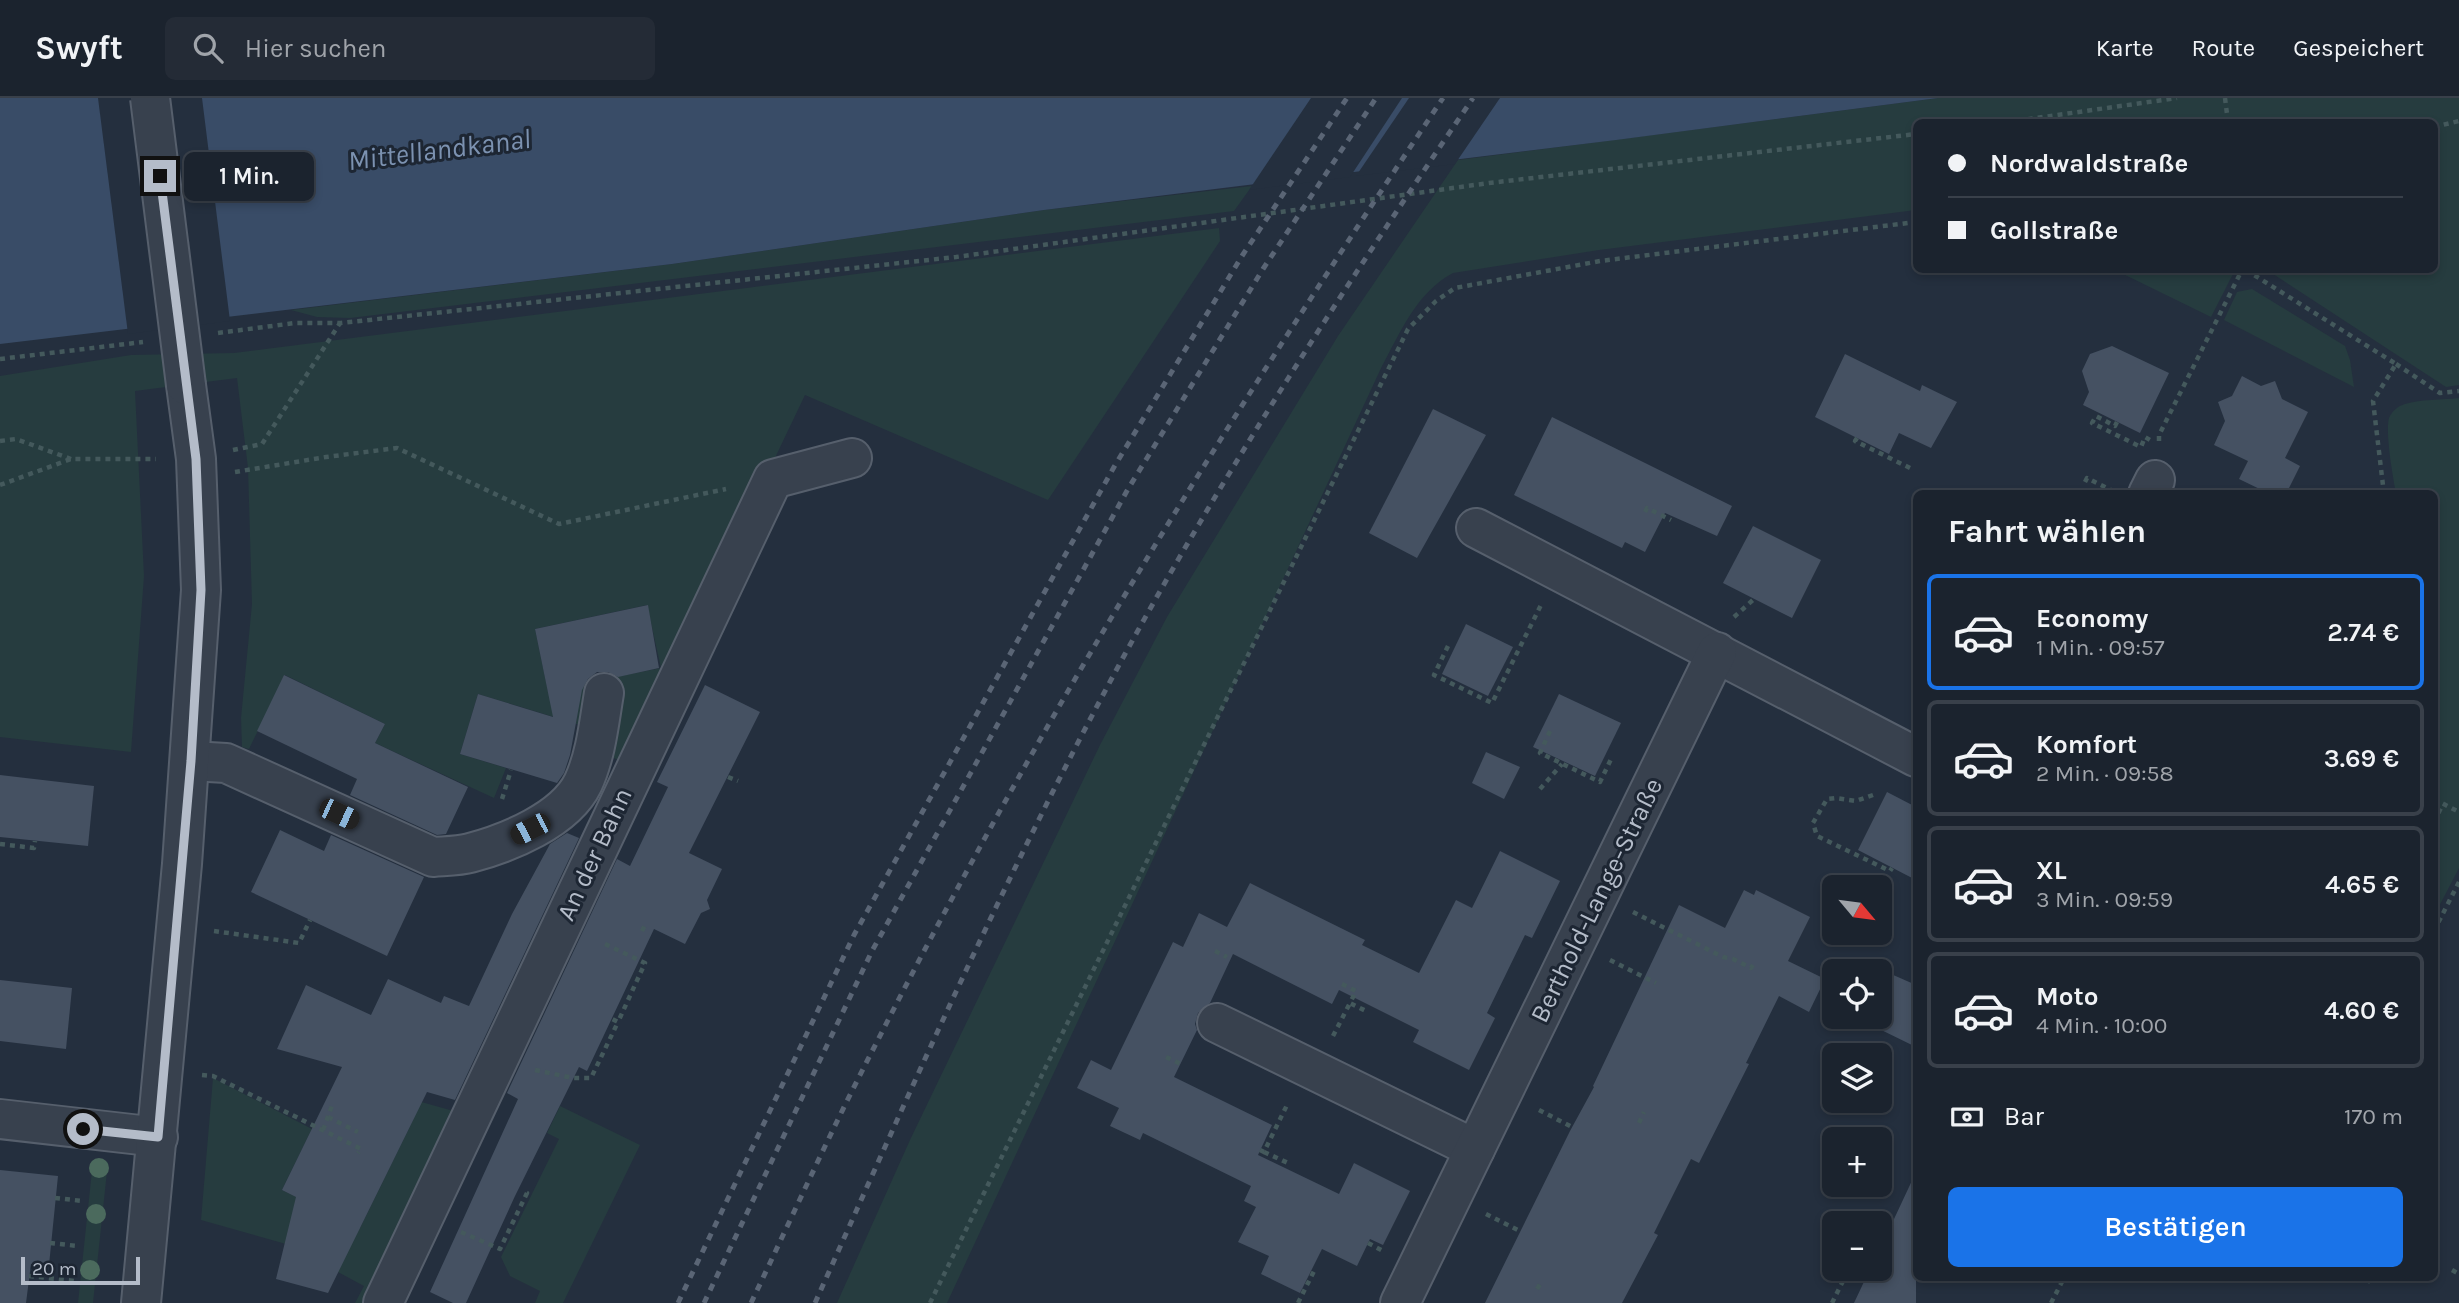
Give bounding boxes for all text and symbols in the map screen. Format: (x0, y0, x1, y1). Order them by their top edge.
search box (165, 17, 655, 80)
text: Swyft (35, 29, 123, 67)
icon: search (189, 29, 227, 67)
text: Hier suchen (245, 33, 386, 64)
text: Karte (2096, 34, 2154, 62)
text: Route (2192, 34, 2255, 62)
text: Gespeichert (2293, 34, 2424, 62)
water label: Mittellandkanal (346, 122, 532, 177)
text: Nordwaldstraße (1990, 148, 2188, 179)
callout: 1 Min. (184, 152, 314, 200)
route end (144, 160, 176, 192)
text: 1 Min. (219, 163, 279, 190)
text: Gollstraße (1990, 215, 2118, 246)
text: Fahrt wählen (1948, 513, 2146, 550)
icon: car (1952, 601, 2015, 664)
text: Economy (2036, 603, 2148, 634)
text: 2.74 € (2327, 617, 2399, 648)
text: 1 Min. · 09:57 (2036, 634, 2165, 661)
icon: car (1952, 727, 2015, 790)
text: Komfort (2036, 729, 2137, 760)
text: 3.69 € (2324, 743, 2399, 774)
text: 2 Min. · 09:58 (2036, 760, 2174, 787)
street label: Berthold-Lange-Straße (1524, 773, 1669, 1027)
street label: An der Bahn (550, 783, 639, 926)
car (316, 796, 363, 832)
car (507, 810, 554, 848)
icon: car (1952, 853, 2015, 916)
text: XL (2036, 855, 2067, 886)
text: 4.65 € (2325, 869, 2399, 900)
north arrow (1822, 875, 1892, 945)
map controls (1822, 875, 1892, 1281)
text: 3 Min. · 09:59 (2036, 886, 2173, 913)
button: locate (1822, 959, 1892, 1029)
icon: car (1952, 979, 2015, 1042)
text: Moto (2036, 981, 2098, 1012)
text: 4.60 € (2324, 995, 2399, 1026)
text: 4 Min. · 10:00 (2036, 1012, 2168, 1039)
button: layers (1822, 1043, 1892, 1113)
icon: cash (1948, 1098, 1986, 1136)
text: Bar (2004, 1101, 2044, 1132)
text: 170 m (2344, 1103, 2403, 1130)
route start (67, 1113, 99, 1145)
button: + (1822, 1127, 1892, 1197)
button: Bestätigen (1948, 1187, 2403, 1267)
button: − (1822, 1211, 1892, 1281)
scale bar (21, 1254, 140, 1286)
text: 20 m (32, 1258, 77, 1280)

